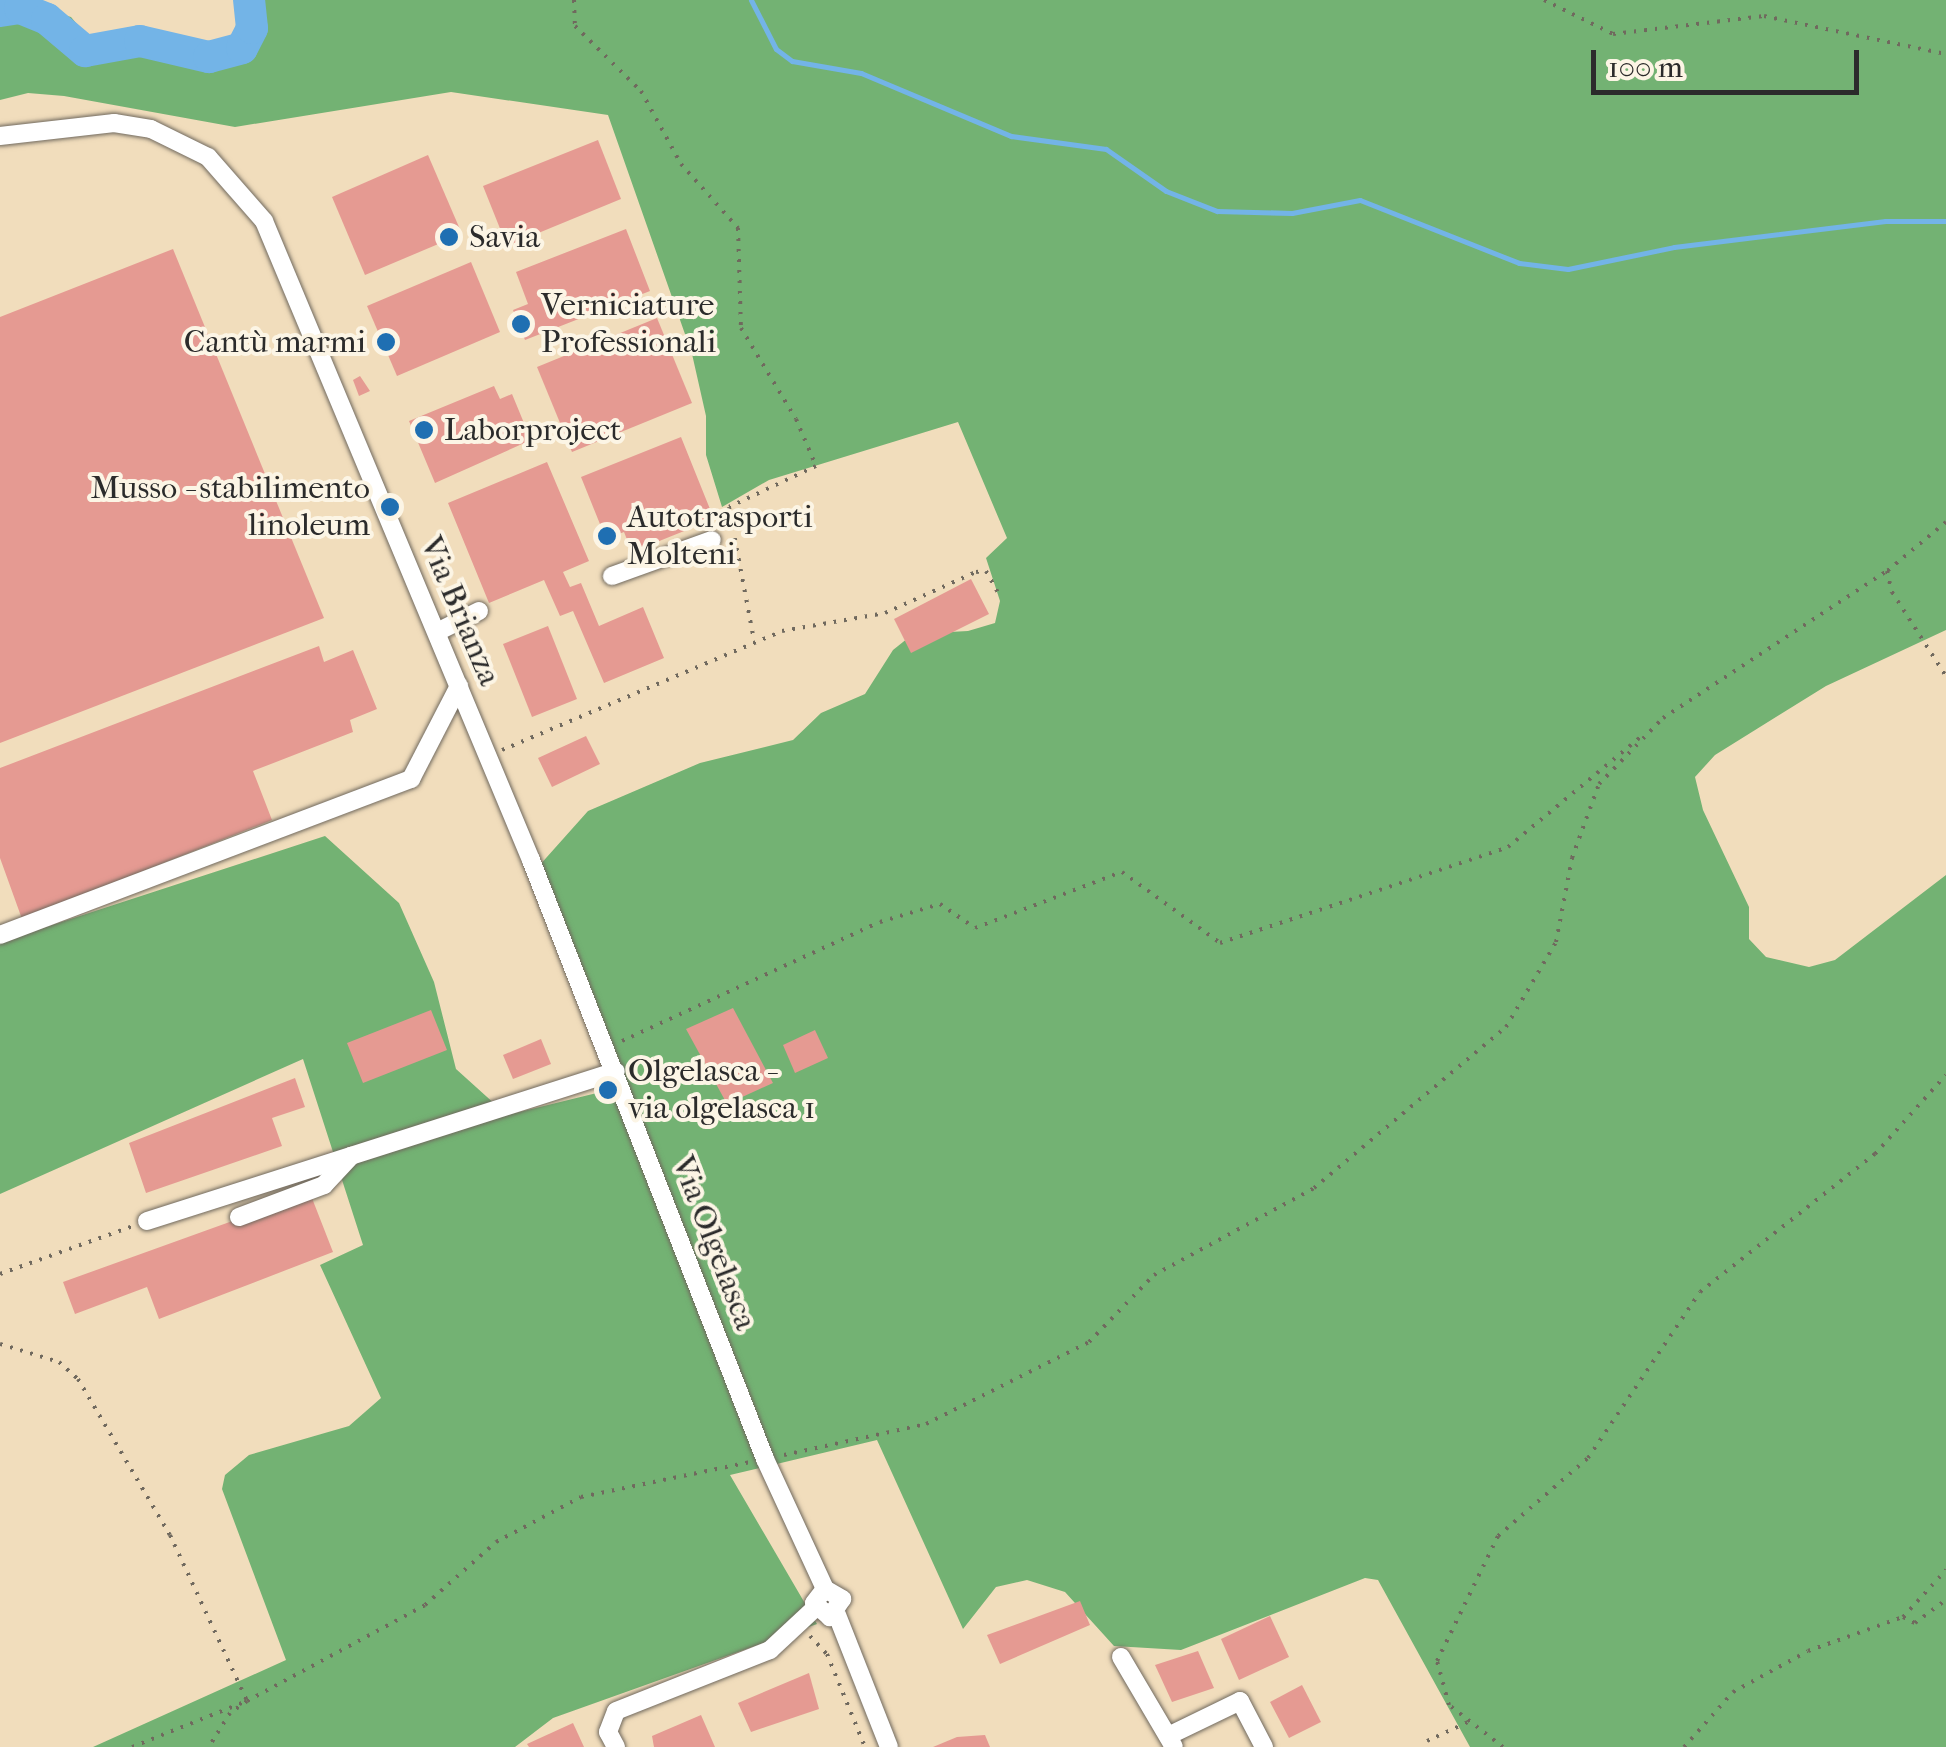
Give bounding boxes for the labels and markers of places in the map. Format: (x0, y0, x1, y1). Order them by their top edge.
place label: Savia (469, 218, 540, 256)
marker: Savia (438, 226, 460, 248)
place label: Verniciature Professionali (541, 287, 716, 362)
marker: Verniciature Professionali (510, 313, 532, 335)
place label: Cantù marmi (184, 323, 366, 361)
marker: Cantù marmi (375, 331, 397, 353)
place label: Laborproject (444, 411, 622, 449)
marker: Laborproject (413, 419, 435, 441)
place label: Musso - stabilimento linoleum (90, 470, 370, 545)
marker: Musso - stabilimento linoleum (379, 496, 401, 518)
place label: Autotrasporti Molteni (627, 499, 813, 574)
marker: Autotrasporti Molteni (596, 525, 618, 547)
place label: Olgelasca - via olgelasca 1 (628, 1053, 815, 1128)
marker: Olgelasca - via olgelasca 1 (597, 1079, 619, 1101)

